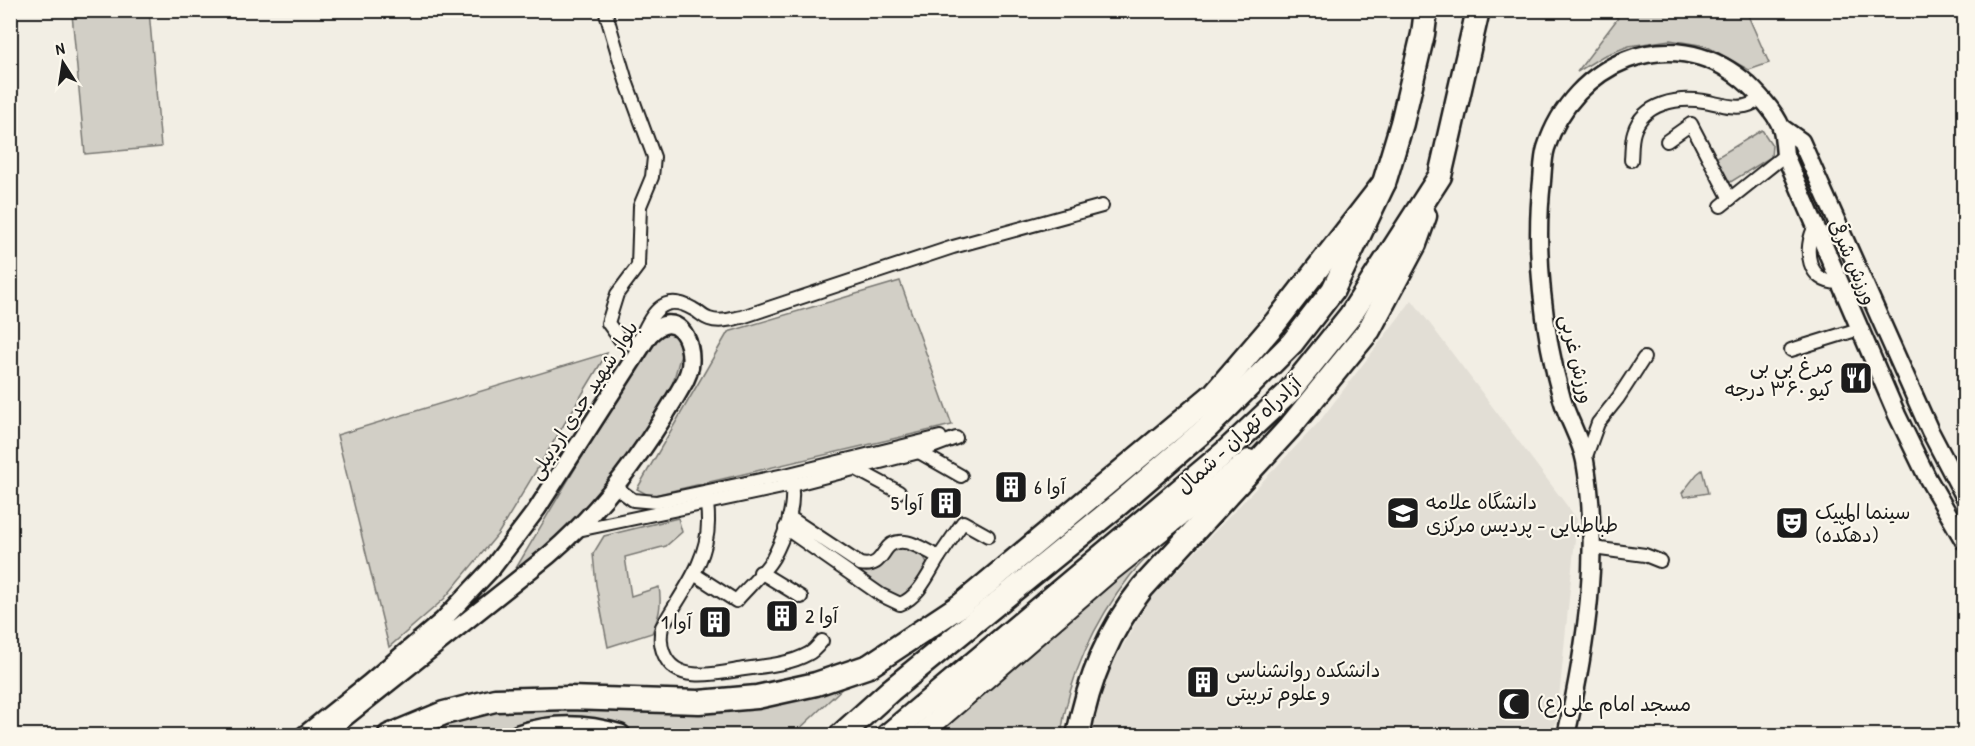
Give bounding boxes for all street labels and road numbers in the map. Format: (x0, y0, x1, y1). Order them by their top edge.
street label: ورزش شرقی (1823, 215, 1884, 309)
street label: ورزش غربی (1554, 312, 1601, 406)
street label: بلوار شهید جدی اردبیلی (521, 315, 644, 484)
street label: آزادراه تهران - شمال (1170, 369, 1308, 500)

